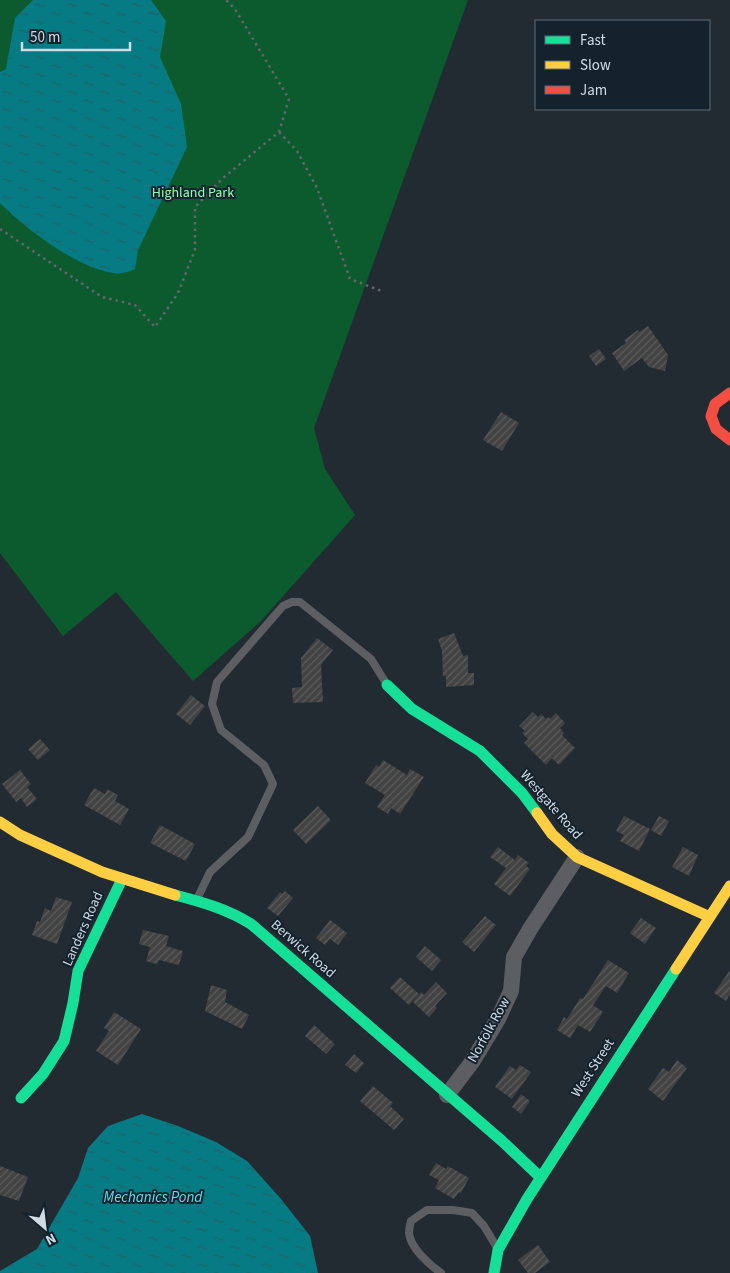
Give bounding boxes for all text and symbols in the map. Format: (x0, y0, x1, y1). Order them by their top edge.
scale bar (22, 20, 130, 52)
legend (535, 20, 710, 110)
text: 50 m (30, 27, 60, 48)
text: Fast (580, 30, 606, 51)
text: Slow (580, 55, 611, 76)
text: Jam (580, 80, 607, 101)
park label: Highland Park (152, 183, 234, 203)
street label: Westgate Road (515, 766, 587, 844)
street label: Landers Road (58, 888, 108, 970)
street label: Berwick Road (266, 915, 340, 983)
street label: Norfolk Row (463, 994, 515, 1066)
street label: West Street (567, 1035, 620, 1101)
water label: Mechanics Pond (104, 1187, 203, 1208)
north arrow (20, 1203, 70, 1253)
text: N (42, 1228, 59, 1250)

